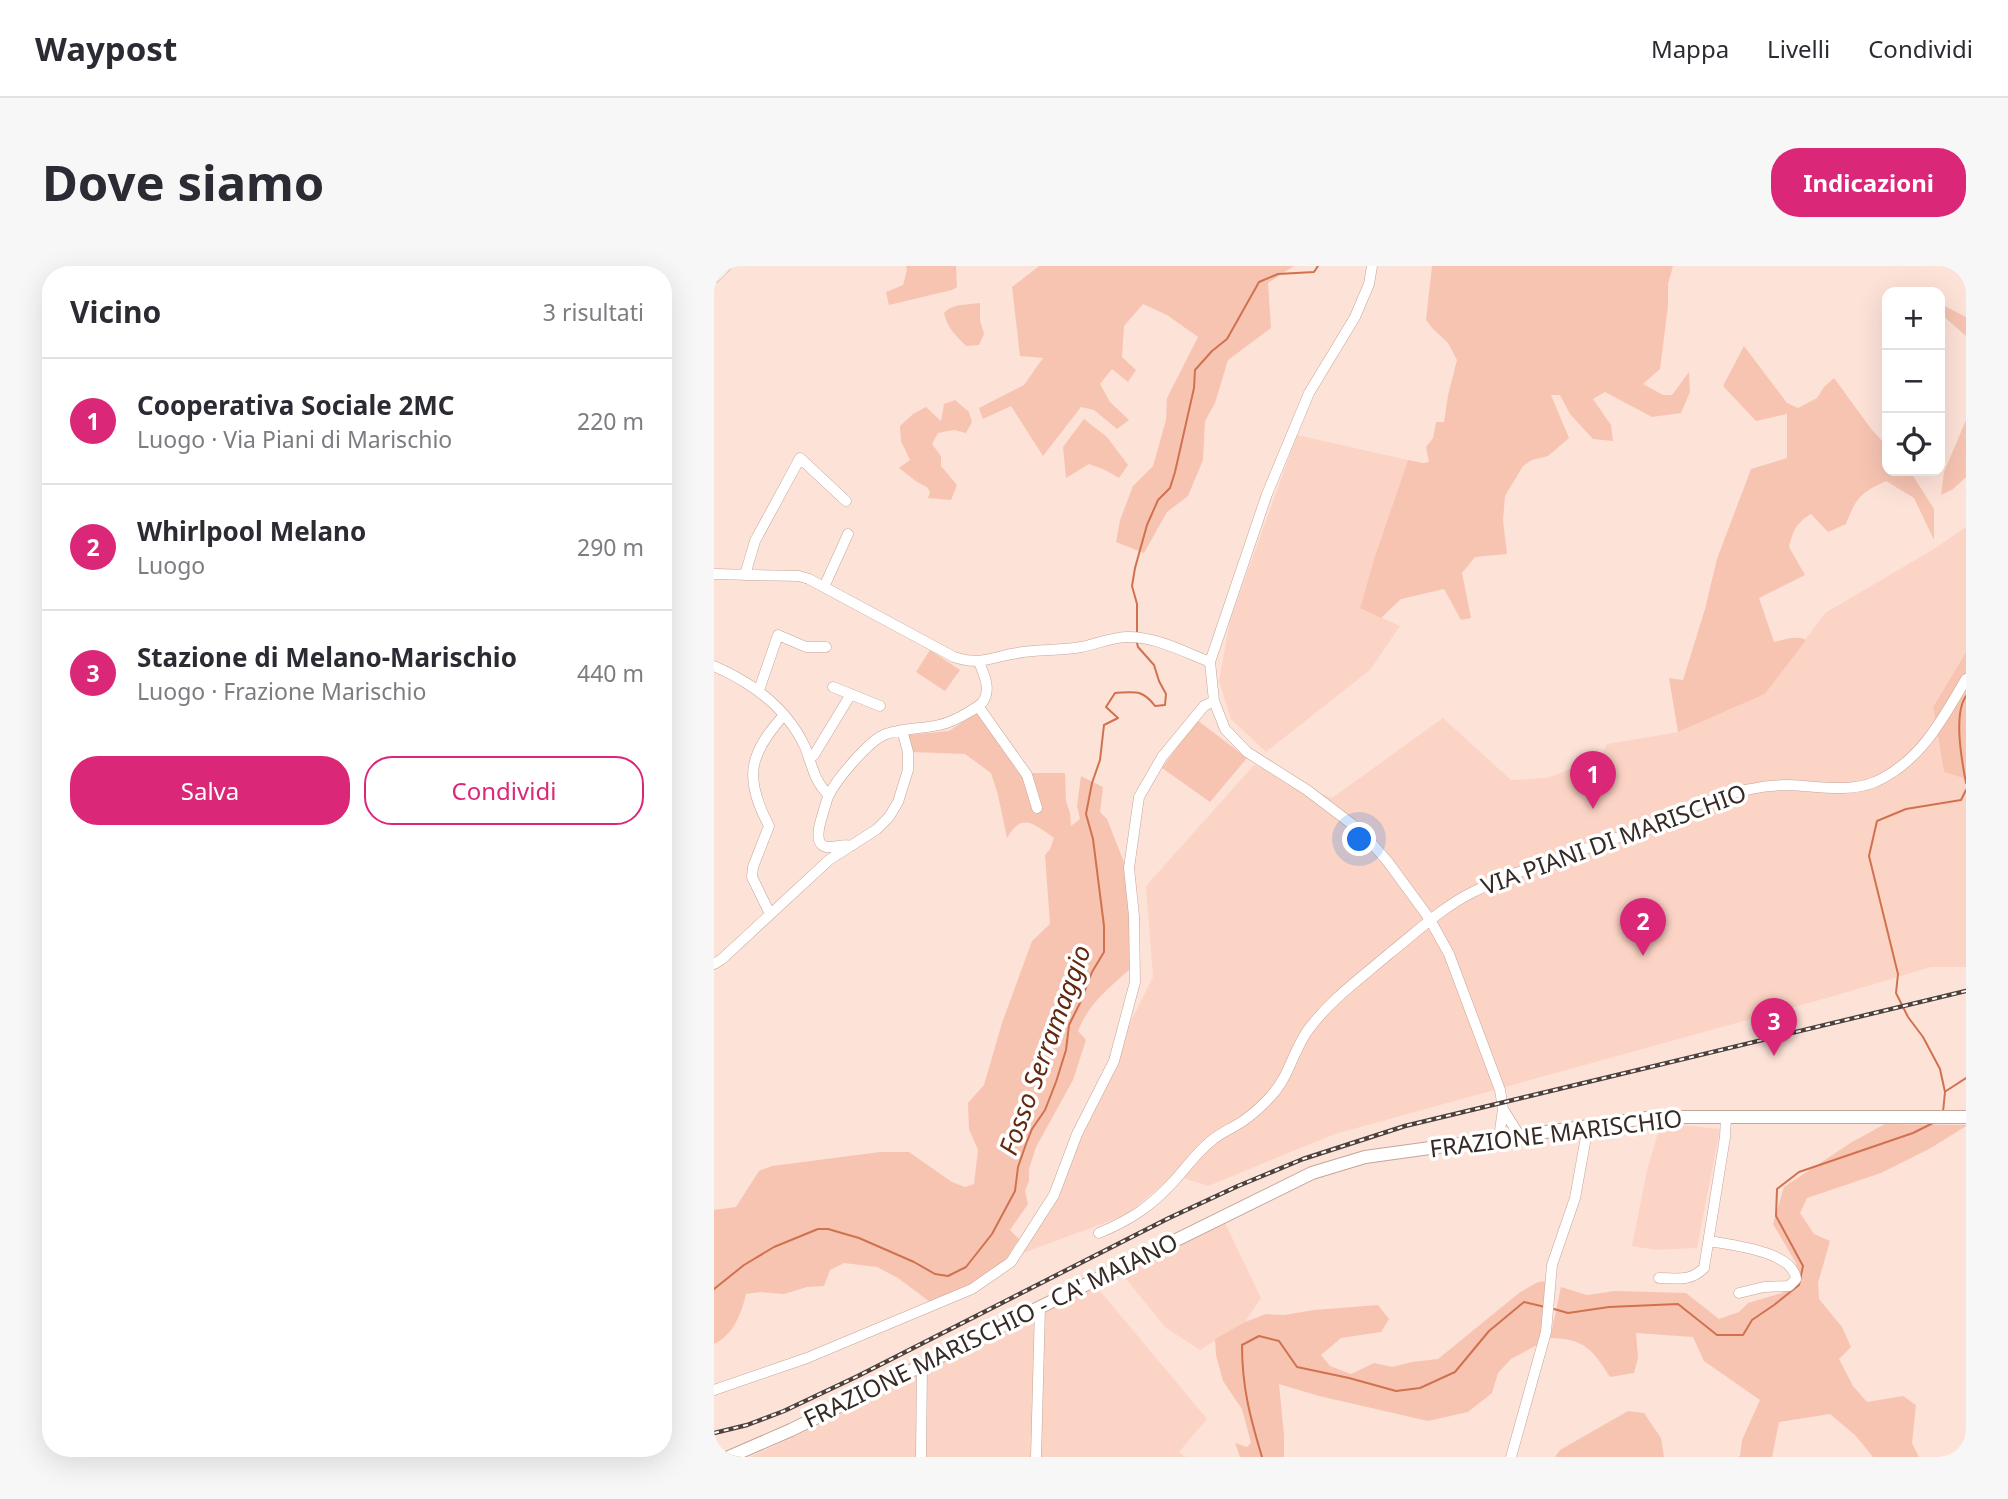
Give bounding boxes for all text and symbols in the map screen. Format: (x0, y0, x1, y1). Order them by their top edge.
text: Waypost (35, 26, 177, 71)
text: Mappa (1651, 32, 1729, 65)
text: Livelli (1767, 32, 1830, 65)
text: Condividi (1868, 32, 1973, 65)
button: Indicazioni (1771, 148, 1966, 217)
text: Dove siamo (42, 149, 325, 215)
map controls (1882, 287, 1945, 476)
button: + (1882, 287, 1945, 350)
text: Vicino (70, 291, 161, 332)
text: 3 risultati (543, 296, 644, 328)
button: − (1882, 350, 1945, 413)
text: Cooperativa Sociale 2MC (137, 387, 455, 423)
text: 1 (86, 405, 100, 437)
text: 220 m (577, 405, 644, 437)
button: locate (1882, 413, 1945, 476)
text: Luogo · Via Piani di Marischio (137, 423, 452, 455)
text: Whirlpool Melano (137, 513, 366, 549)
text: 2 (86, 531, 100, 563)
text: 290 m (577, 531, 644, 563)
text: Luogo (137, 549, 205, 581)
text: Stazione di Melano-Marischio (137, 639, 517, 675)
text: 3 (86, 657, 100, 689)
text: 440 m (577, 657, 644, 689)
text: Luogo · Frazione Marischio (137, 675, 426, 707)
pin: 1 (1570, 751, 1616, 809)
button: Salva (70, 756, 350, 825)
button: Condividi (364, 756, 644, 825)
street label: VIA PIANI DI MARISCHIO (1476, 775, 1751, 902)
your location (1342, 822, 1376, 856)
pin: 2 (1620, 898, 1666, 956)
water label: Fosso Serramaggio (989, 940, 1099, 1160)
pin: 3 (1751, 998, 1797, 1056)
street label: FRAZIONE MARISCHIO (1428, 1101, 1684, 1164)
street label: FRAZIONE MARISCHIO - CA' MAIANO (798, 1224, 1183, 1435)

